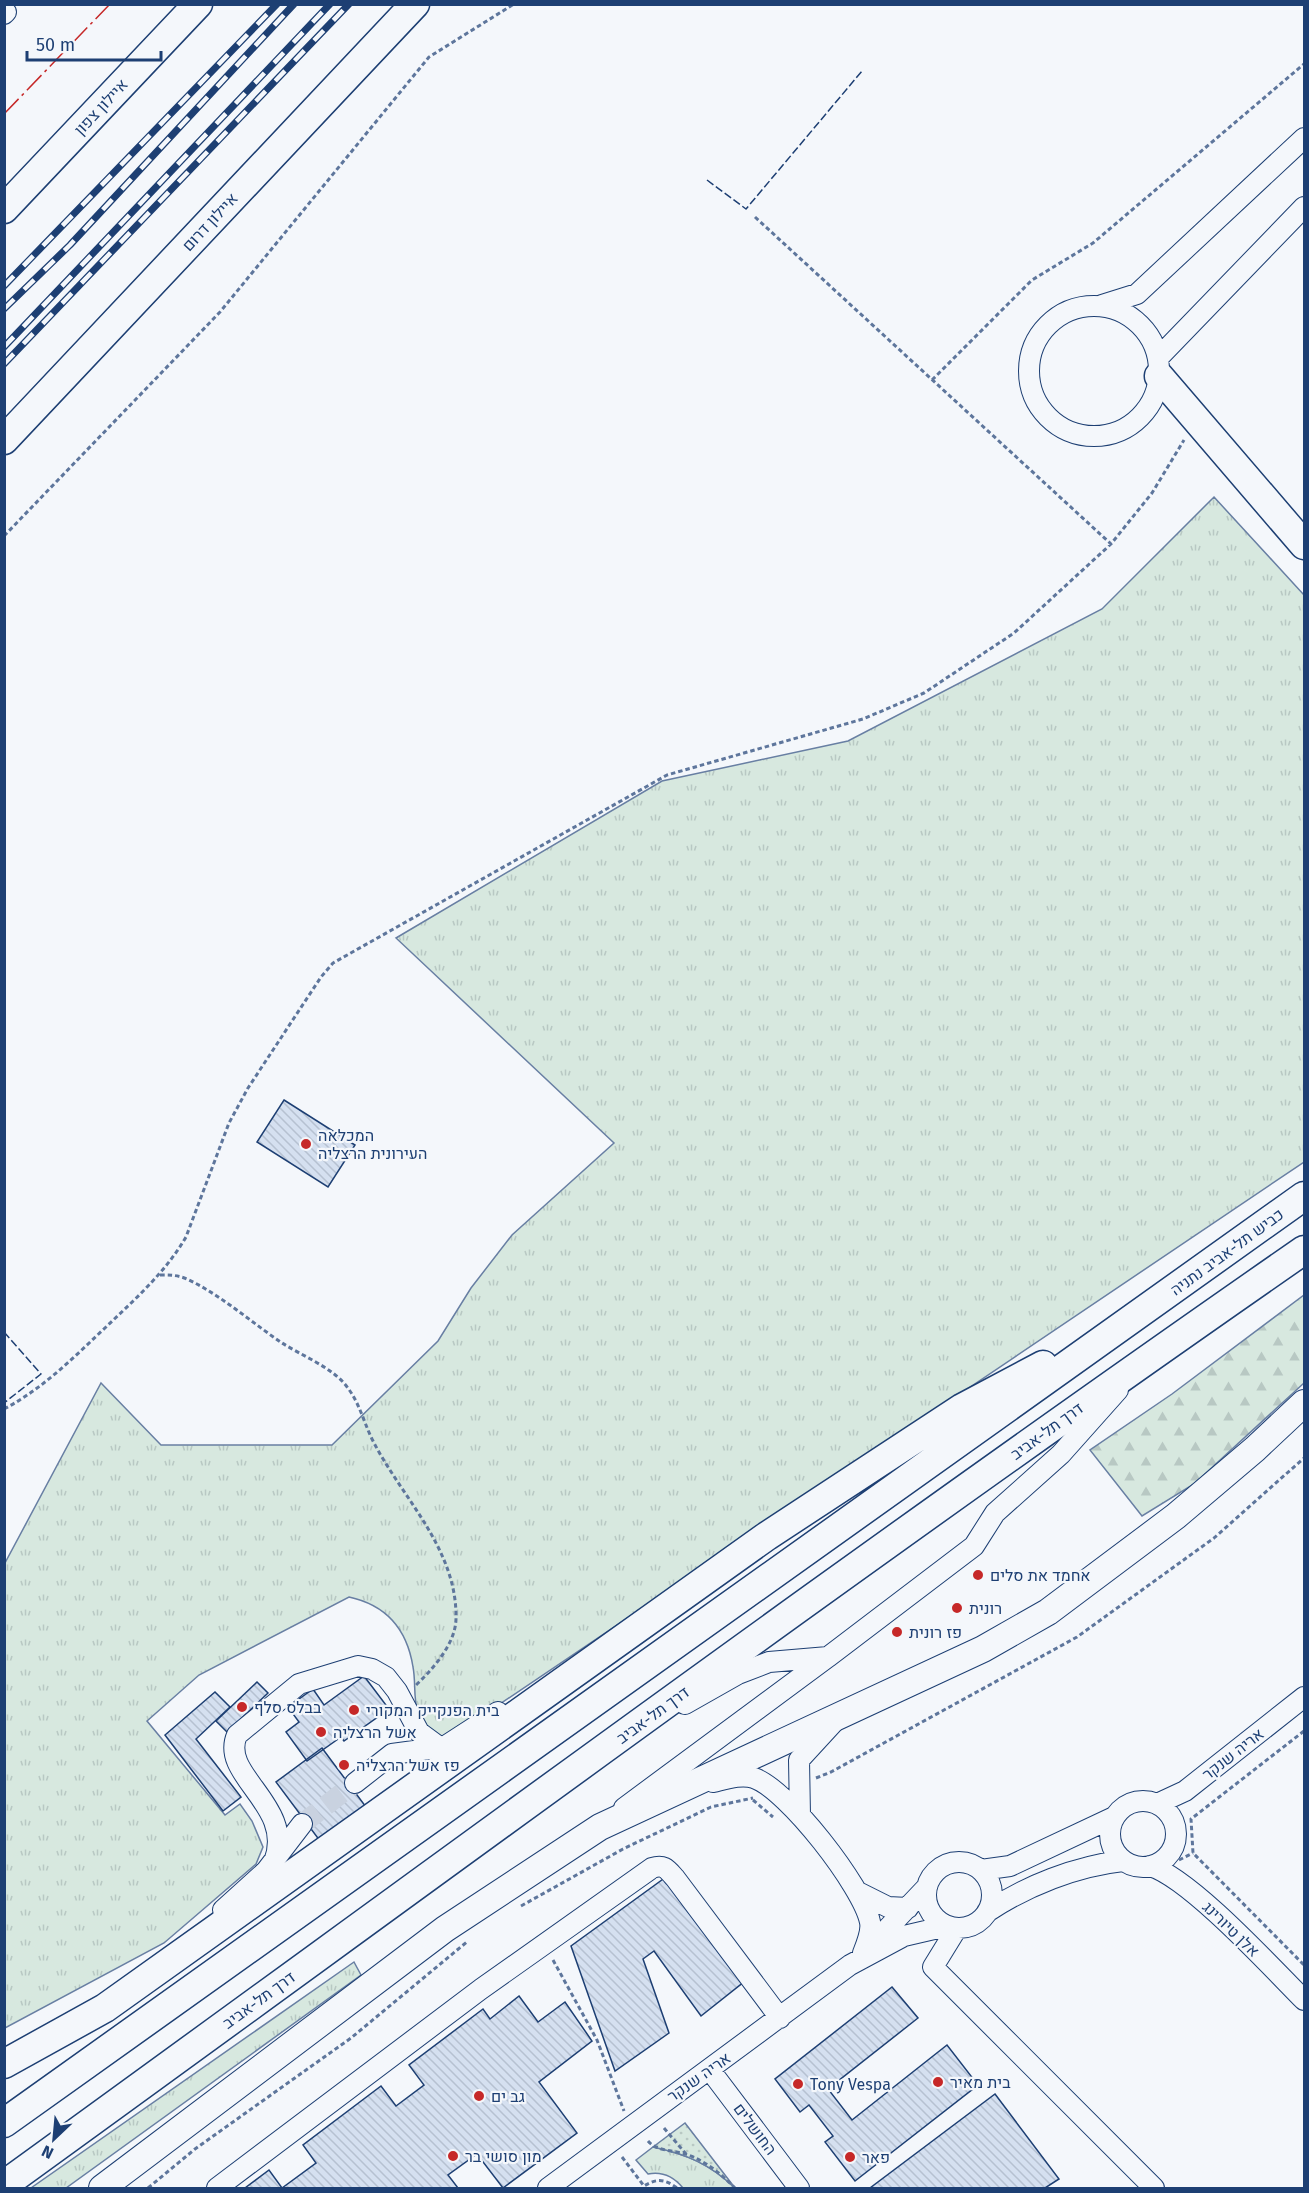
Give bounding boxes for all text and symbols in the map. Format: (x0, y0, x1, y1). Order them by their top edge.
scale bar (27, 24, 160, 62)
text: 50 m (36, 34, 75, 56)
street label: איילון צפון (70, 75, 132, 139)
street label: איילון דרום (178, 189, 242, 255)
place label: המכלאה העירונית הרצליה (318, 1126, 427, 1163)
marker: המכלאה העירונית הרצליה (299, 1137, 313, 1151)
street label: כביש תל-אביב נתניה (1167, 1204, 1287, 1300)
street label: דרך תל-אביב (1007, 1398, 1087, 1464)
place label: אחמד את סלים (990, 1566, 1091, 1585)
marker: אחמד את סלים (971, 1568, 985, 1582)
place label: רונית (969, 1599, 1002, 1618)
marker: רונית (950, 1601, 964, 1615)
place label: פז רונית (909, 1623, 962, 1642)
marker: פז רונית (890, 1625, 904, 1639)
street label: דרך תל-אביב (613, 1682, 693, 1748)
place label: בבלס סלף (254, 1698, 322, 1717)
marker: בבלס סלף (235, 1700, 249, 1714)
place label: בית הפנקייק המקורי (366, 1701, 500, 1720)
marker: בית הפנקייק המקורי (347, 1703, 361, 1717)
place label: אשל הרצליה (333, 1723, 417, 1742)
street label: אריה שנקר (1198, 1724, 1268, 1784)
marker: אשל הרצליה (314, 1725, 328, 1739)
place label: פז אשל הרצליה (356, 1756, 460, 1775)
marker: פז אשל הרצליה (337, 1758, 351, 1772)
street label: אלן טיורינג (1199, 1897, 1263, 1961)
street label: דרך תל-אביב (219, 1967, 299, 2033)
street label: אריה שנקר (664, 2048, 734, 2106)
place label: בית מאיר (950, 2073, 1011, 2092)
place label: Tony Vespa (810, 2075, 891, 2094)
marker: בית מאיר (931, 2075, 945, 2089)
marker: Tony Vespa (791, 2077, 805, 2091)
place label: גב ים (491, 2087, 525, 2106)
marker: גב ים (472, 2089, 486, 2103)
street label: החושלים (729, 2099, 781, 2159)
north arrow (24, 2109, 84, 2169)
text: N (39, 2141, 57, 2163)
place label: מון סושי בר (465, 2147, 542, 2166)
place label: פאר (862, 2148, 890, 2167)
marker: מון סושי בר (446, 2149, 460, 2163)
marker: פאר (843, 2150, 857, 2164)

